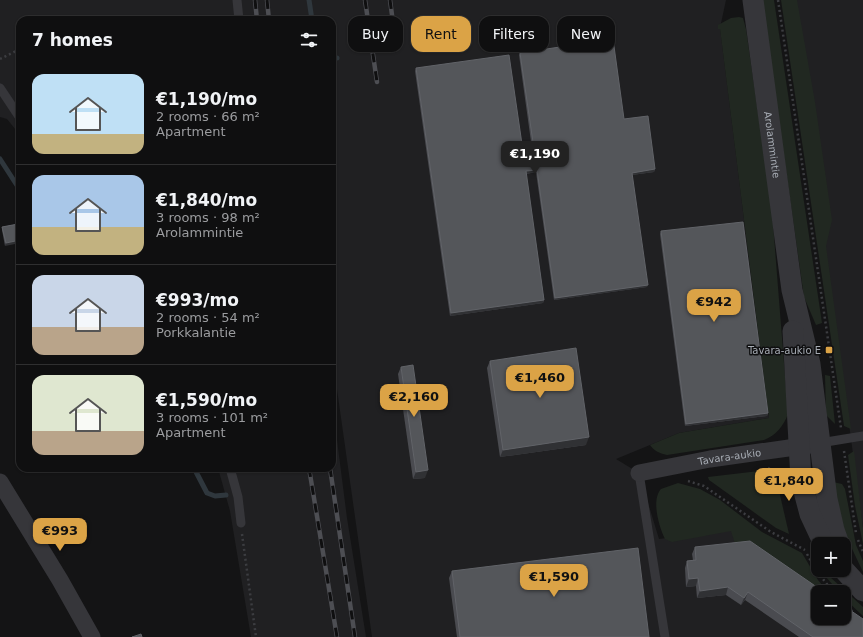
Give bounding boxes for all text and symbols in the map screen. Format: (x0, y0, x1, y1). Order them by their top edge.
chip: Buy (348, 16, 403, 52)
chip: Rent (411, 16, 471, 52)
chip: Filters (479, 16, 549, 52)
chip: New (557, 16, 615, 52)
icon: filters (298, 29, 320, 51)
text: 7 homes (32, 30, 113, 50)
text: €1,190/mo (156, 89, 257, 109)
icon: home (64, 90, 112, 138)
text: 2 rooms · 66 m² (156, 109, 260, 124)
street label: Arolammintie (762, 111, 782, 179)
text: Apartment (156, 124, 226, 139)
pin: €1,190 (502, 141, 568, 175)
text: €1,190 (510, 146, 560, 161)
text: €1,840/mo (156, 190, 257, 210)
icon: home (64, 191, 112, 239)
text: 3 rooms · 98 m² (156, 210, 260, 225)
text: Arolammintie (156, 225, 243, 240)
pin: €942 (690, 289, 738, 323)
text: €993/mo (156, 290, 239, 310)
icon: home (64, 291, 112, 339)
text: €942 (696, 294, 732, 309)
text: 2 rooms · 54 m² (156, 310, 260, 325)
text: Porkkalantie (156, 325, 236, 340)
place label: Tavara-aukio E (747, 345, 821, 356)
marker: Tavara-aukio E (824, 345, 834, 355)
pin: €1,460 (507, 365, 573, 399)
text: €1,460 (515, 370, 565, 385)
pin: €2,160 (381, 384, 447, 418)
text: €2,160 (389, 389, 439, 404)
text: €1,590/mo (156, 390, 257, 410)
icon: home (64, 391, 112, 439)
text: 3 rooms · 101 m² (156, 410, 268, 425)
text: Apartment (156, 425, 226, 440)
street label: Tavara-aukio (696, 447, 762, 467)
pin: €1,840 (756, 468, 822, 502)
text: €1,840 (764, 473, 814, 488)
pin: €993 (36, 518, 84, 552)
text: €993 (42, 523, 78, 538)
map controls (811, 537, 851, 625)
button: + (811, 537, 851, 577)
pin: €1,590 (521, 564, 587, 598)
text: €1,590 (529, 569, 579, 584)
button: − (811, 585, 851, 625)

